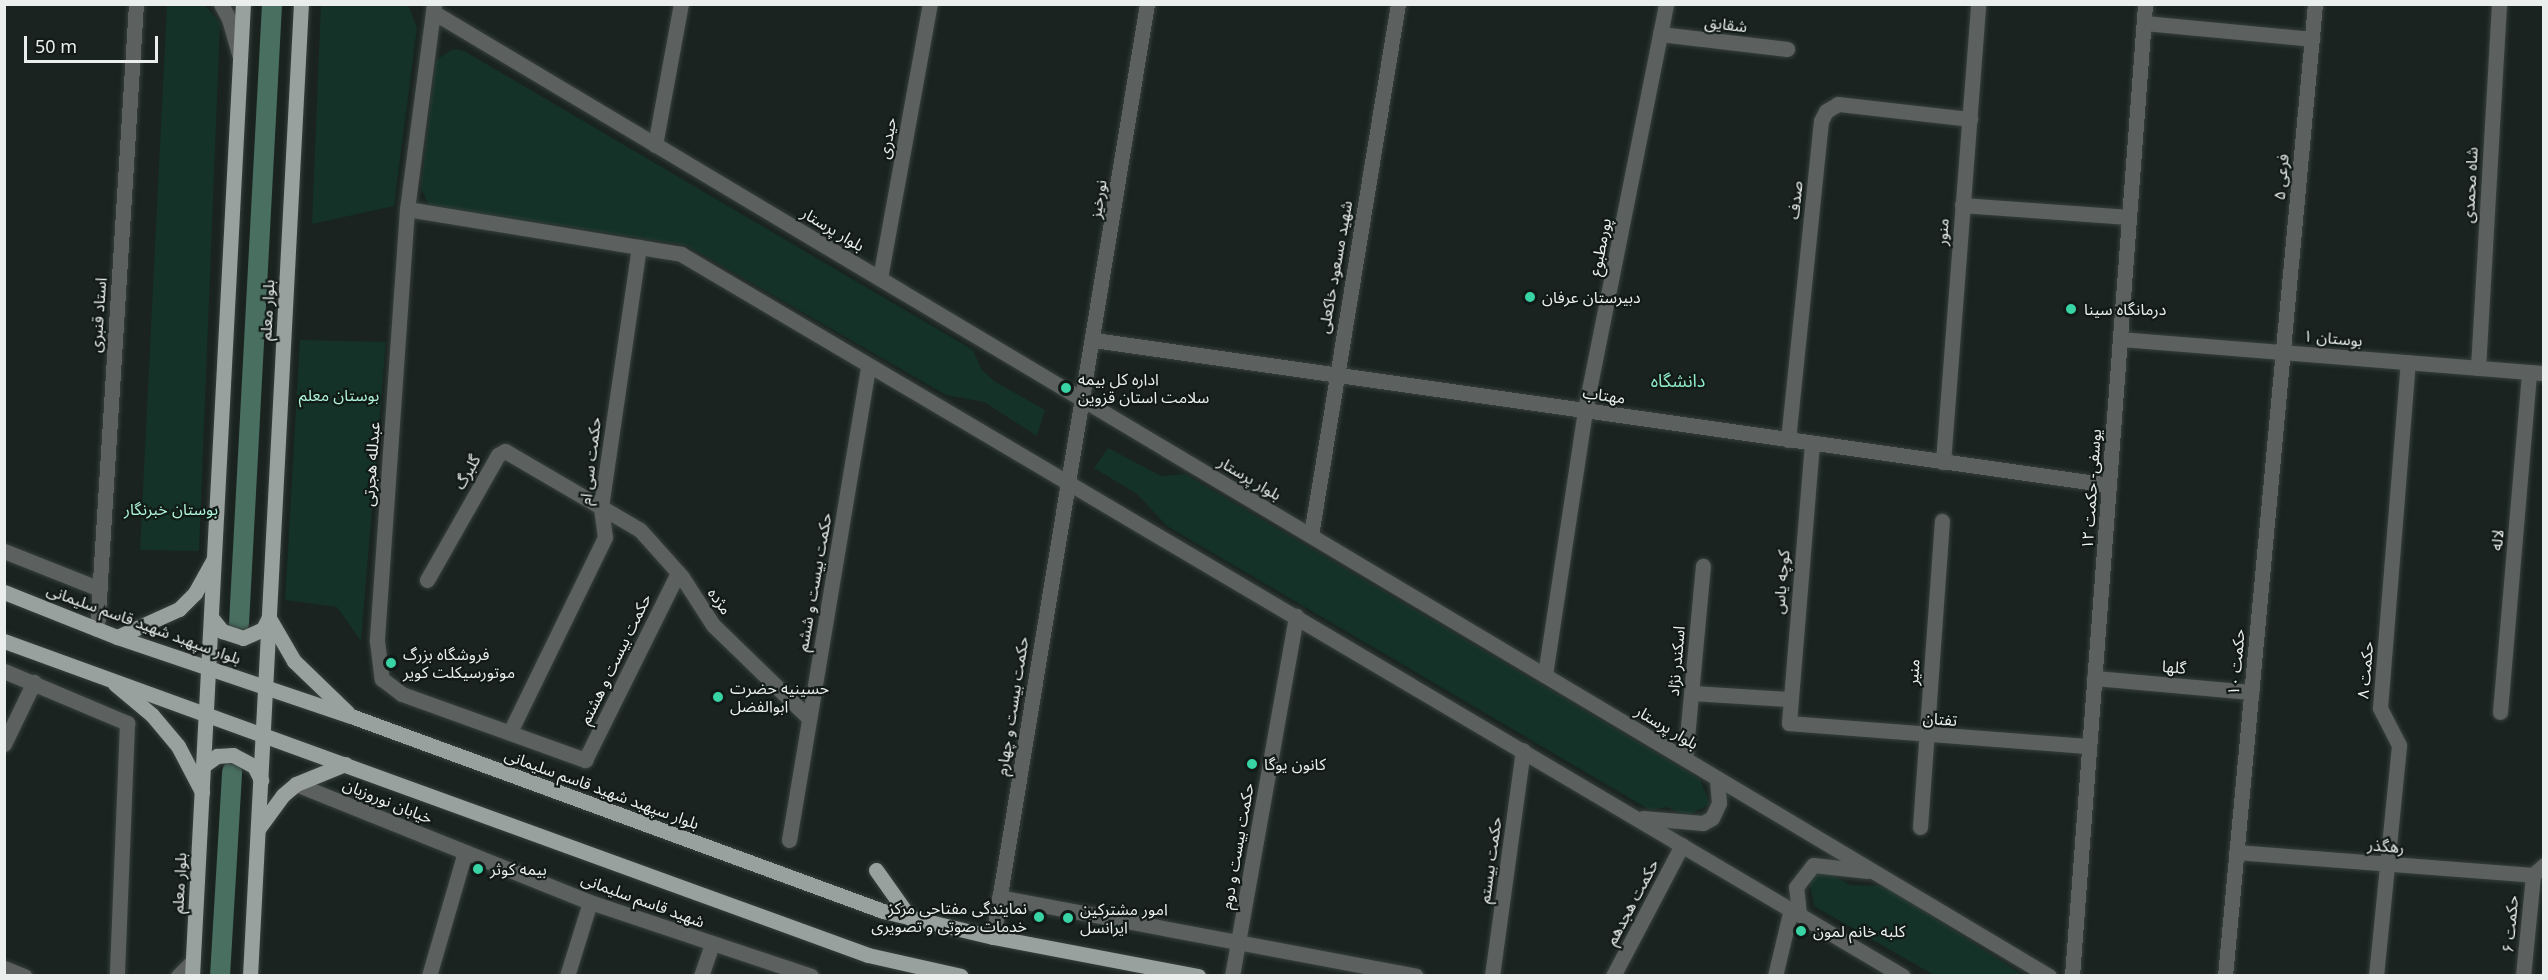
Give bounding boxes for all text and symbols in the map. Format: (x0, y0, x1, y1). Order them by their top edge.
street label: شقایق (1704, 12, 1748, 36)
scale bar (27, 24, 160, 62)
text: 50 m (35, 34, 77, 58)
street label: حیدری (874, 116, 900, 160)
street label: شاه محمدی (2458, 146, 2482, 224)
street label: فرعی ۵ (2269, 153, 2293, 201)
street label: نورخیز (1085, 178, 1111, 220)
street label: صدف (1783, 180, 1807, 220)
street label: شهید مسعود خاکعلی (1314, 199, 1356, 335)
street label: بلوار پرستار (798, 203, 868, 255)
street label: پورمطبوع (1585, 216, 1615, 278)
street label: منور (1931, 218, 1953, 246)
street label: استاد قنبری (86, 277, 110, 353)
street label: بلوار معلم (256, 279, 278, 341)
place label: دبیرستان عرفان (1542, 287, 1641, 307)
marker: دبیرستان عرفان (1523, 290, 1537, 304)
place label: درمانگاه سینا (2084, 299, 2166, 319)
marker: درمانگاه سینا (2062, 300, 2080, 318)
street label: بوستان ۱ (2303, 326, 2363, 350)
place label: اداره کل بیمه سلامت استان قزوین (1078, 369, 1209, 407)
district label: دانشگاه (1651, 369, 1705, 391)
marker: اداره کل بیمه سلامت استان قزوین (1059, 381, 1073, 395)
street label: مهتاب (1581, 382, 1627, 408)
park label: بوستان معلم (299, 385, 379, 405)
street label: حکمت سی ام (575, 416, 605, 506)
street label: عبدلله هجرتی (358, 421, 384, 507)
street label: یوسفی- حکمت ۱۲ (2077, 428, 2105, 550)
street label: گلبرگ (450, 451, 484, 493)
street label: بلوار پرستار (1215, 452, 1285, 504)
park label: بوستان خبرنگار (124, 499, 218, 519)
street label: حکمت بیست و ششم (792, 511, 836, 653)
street label: لاله (2487, 529, 2507, 551)
street label: کوچه یاس (1769, 549, 1793, 615)
street label: بلوار سپهبد شهید قاسم سلیمانی (44, 580, 244, 668)
street label: مژده (704, 584, 736, 618)
street label: حکمت بیست و هشتم (575, 591, 655, 727)
street label: اسکندر نژاد (1663, 625, 1689, 697)
street label: حکمت ۱۰ (2224, 628, 2248, 696)
street label: حکمت بیست و چهارم (992, 635, 1032, 777)
street label: حکمت ۸ (2353, 640, 2377, 700)
place label: فروشگاه بزرگ موتورسیکلت کویر (403, 644, 515, 682)
marker: فروشگاه بزرگ موتورسیکلت کویر (384, 656, 398, 670)
street label: گلها (2161, 656, 2187, 678)
street label: منیر (1903, 658, 1923, 686)
place label: حسینیه حضرت ابوالفضل (730, 678, 829, 716)
marker: حسینیه حضرت ابوالفضل (711, 690, 725, 704)
street label: بلوار پرستار (1632, 701, 1702, 753)
street label: تفتان (1922, 708, 1958, 730)
street label: بلوار سپهبد شهید قاسم سلیمانی (502, 745, 702, 833)
place label: کانون یوگا (1264, 754, 1326, 774)
marker: کانون یوگا (1245, 757, 1259, 771)
street label: خیابان نوروزیان (340, 774, 436, 828)
street label: حکمت بیست و دوم (1216, 781, 1258, 911)
street label: حکمت بیستم (1474, 815, 1506, 905)
street label: رهگذر (2367, 835, 2405, 857)
street label: بلوار معلم (168, 852, 190, 914)
street label: حکمت هجدهم (1601, 856, 1663, 948)
place label: بیمه کوثر (490, 859, 547, 879)
marker: بیمه کوثر (471, 862, 485, 876)
street label: شهید قاسم سلیمانی (579, 869, 707, 931)
street label: حکمت ۶ (2498, 894, 2522, 954)
place label: نمایندگی مفتاحی مرکز خدمات صوتی و تصویری (871, 898, 1027, 936)
place label: امور مشترکین ایرانسل (1080, 899, 1168, 937)
marker: نمایندگی مفتاحی مرکز خدمات صوتی و تصویری (1032, 910, 1046, 924)
marker: امور مشترکین ایرانسل (1061, 911, 1075, 925)
place label: کلبه خانم لمون (1813, 921, 1905, 941)
marker: کلبه خانم لمون (1794, 924, 1808, 938)

